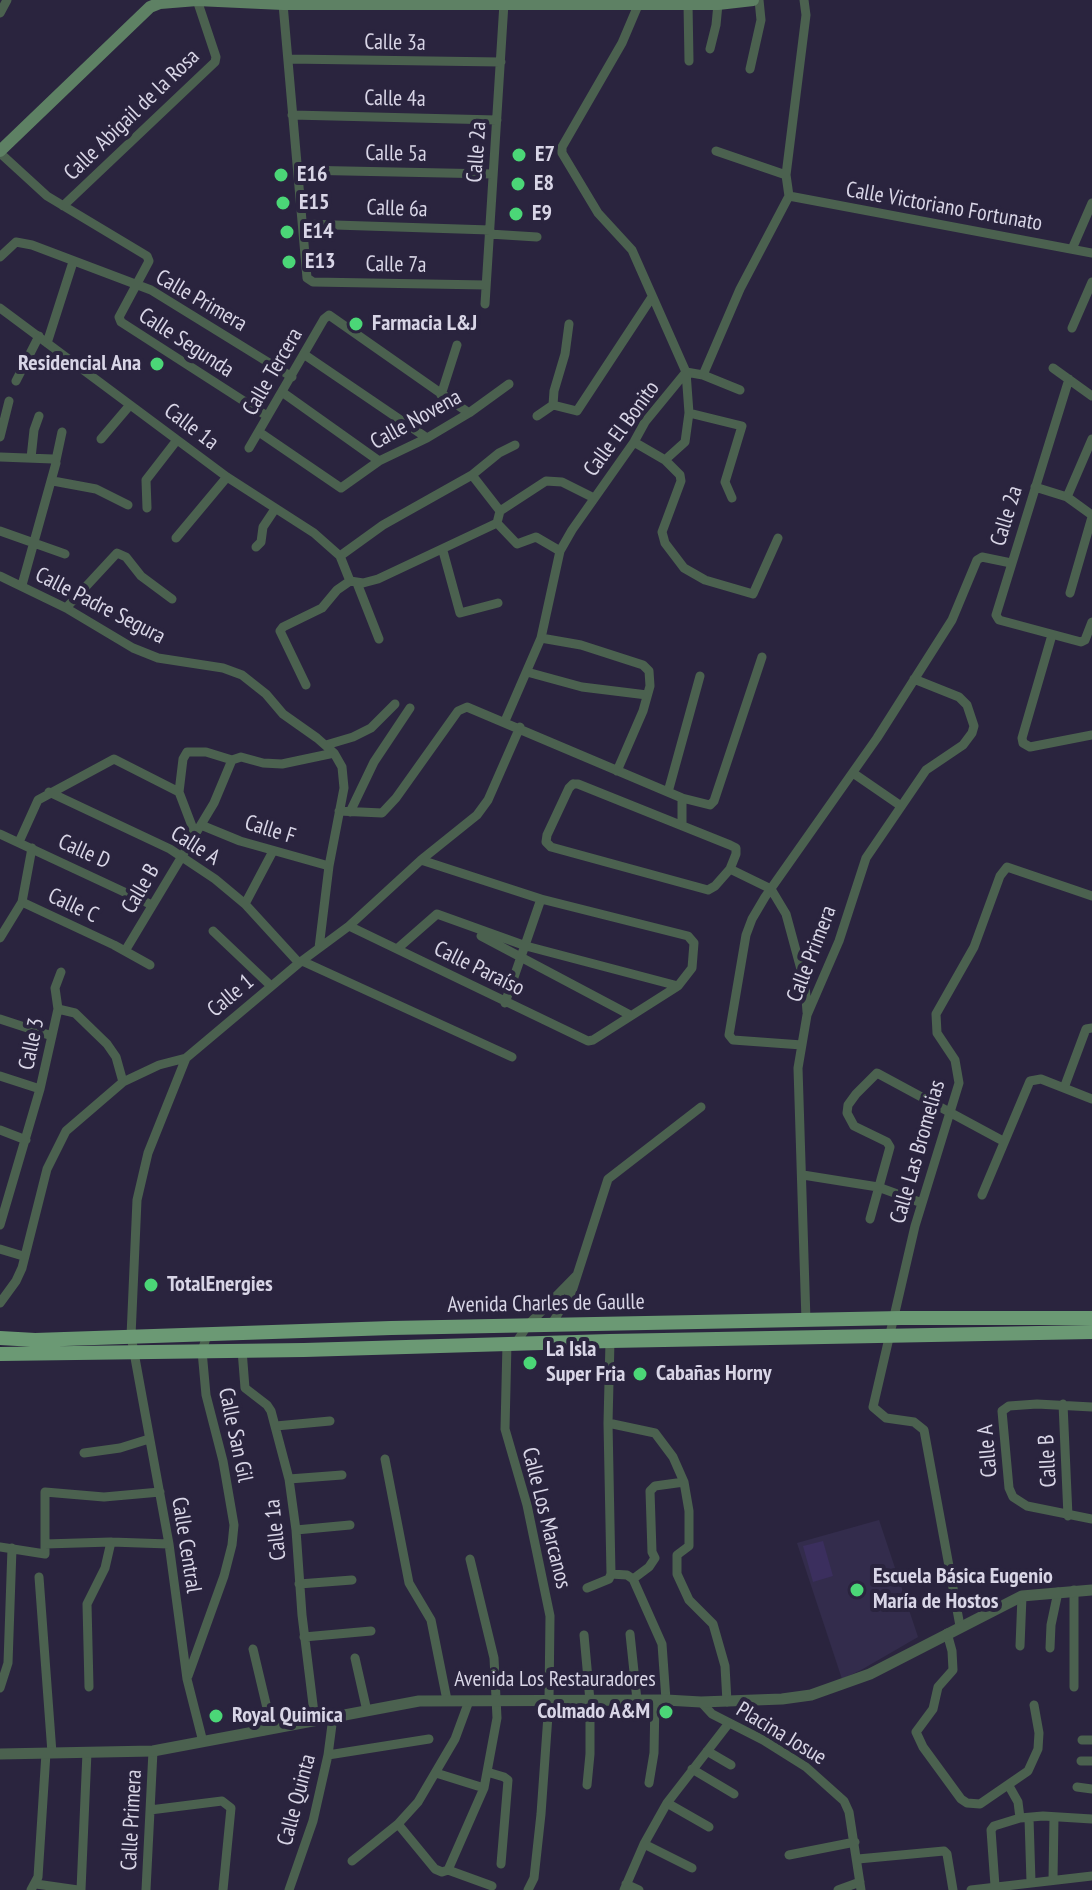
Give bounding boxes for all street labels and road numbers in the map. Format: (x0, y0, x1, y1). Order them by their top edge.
street label: Calle 3a (364, 29, 426, 57)
street label: Calle Abigail de la Rosa (59, 44, 205, 186)
street label: Calle 4a (364, 85, 426, 113)
street label: Calle 2a (462, 121, 492, 183)
street label: Calle 5a (365, 140, 427, 168)
street label: Calle Victoriano Fortunato (844, 177, 1044, 237)
street label: Calle 6a (366, 195, 428, 223)
street label: Calle 7a (365, 251, 427, 279)
street label: Calle Primera (151, 264, 251, 338)
street label: Calle Segunda (134, 303, 238, 383)
street label: Calle Tercera (237, 324, 309, 420)
street label: Calle El Bonito (579, 376, 665, 482)
street label: Calle Novena (366, 384, 466, 456)
street label: Calle 1a (159, 398, 223, 456)
street label: Calle 2a (985, 483, 1029, 549)
street label: Calle Padre Segura (31, 562, 169, 650)
street label: Calle F (241, 810, 299, 850)
street label: Calle A (166, 821, 224, 871)
street label: Calle D (54, 829, 114, 875)
street label: Calle B (116, 859, 166, 919)
street label: Calle C (44, 883, 102, 929)
street label: Calle Primera (782, 902, 842, 1006)
street label: Calle Paraíso (430, 936, 528, 1002)
street label: Calle 1 (202, 969, 260, 1023)
street label: Calle 3 (14, 1016, 50, 1072)
street label: Calle Las Bromelias (885, 1077, 951, 1227)
street label: Avenida Charles de Gaulle (447, 1289, 645, 1319)
street label: Calle San Gil (212, 1385, 258, 1485)
street label: Calle A (973, 1423, 1003, 1479)
street label: Calle B (1033, 1434, 1063, 1488)
street label: Calle Los Marcanos (516, 1445, 576, 1591)
street label: Calle Central (165, 1495, 207, 1595)
street label: Calle 1a (260, 1498, 292, 1562)
street label: Avenida Los Restauradores (454, 1667, 656, 1693)
street label: Placina Josue (731, 1697, 831, 1771)
street label: Calle Quinta (272, 1751, 322, 1849)
street label: Calle Primera (116, 1769, 148, 1871)

